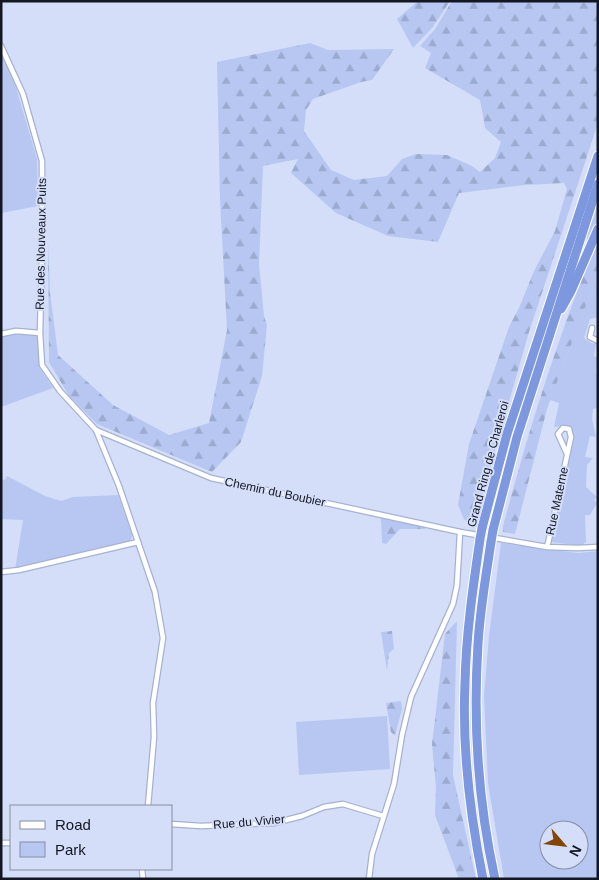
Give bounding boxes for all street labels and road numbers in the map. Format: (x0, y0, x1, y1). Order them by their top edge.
street label: Rue des Nouveaux Puits (33, 178, 49, 310)
street label: Grand Ring de Charleroi (464, 399, 512, 529)
street label: Rue Materne (543, 465, 571, 536)
street label: Chemin du Boubier (223, 474, 327, 510)
street label: Rue du Vivier (213, 812, 285, 832)

